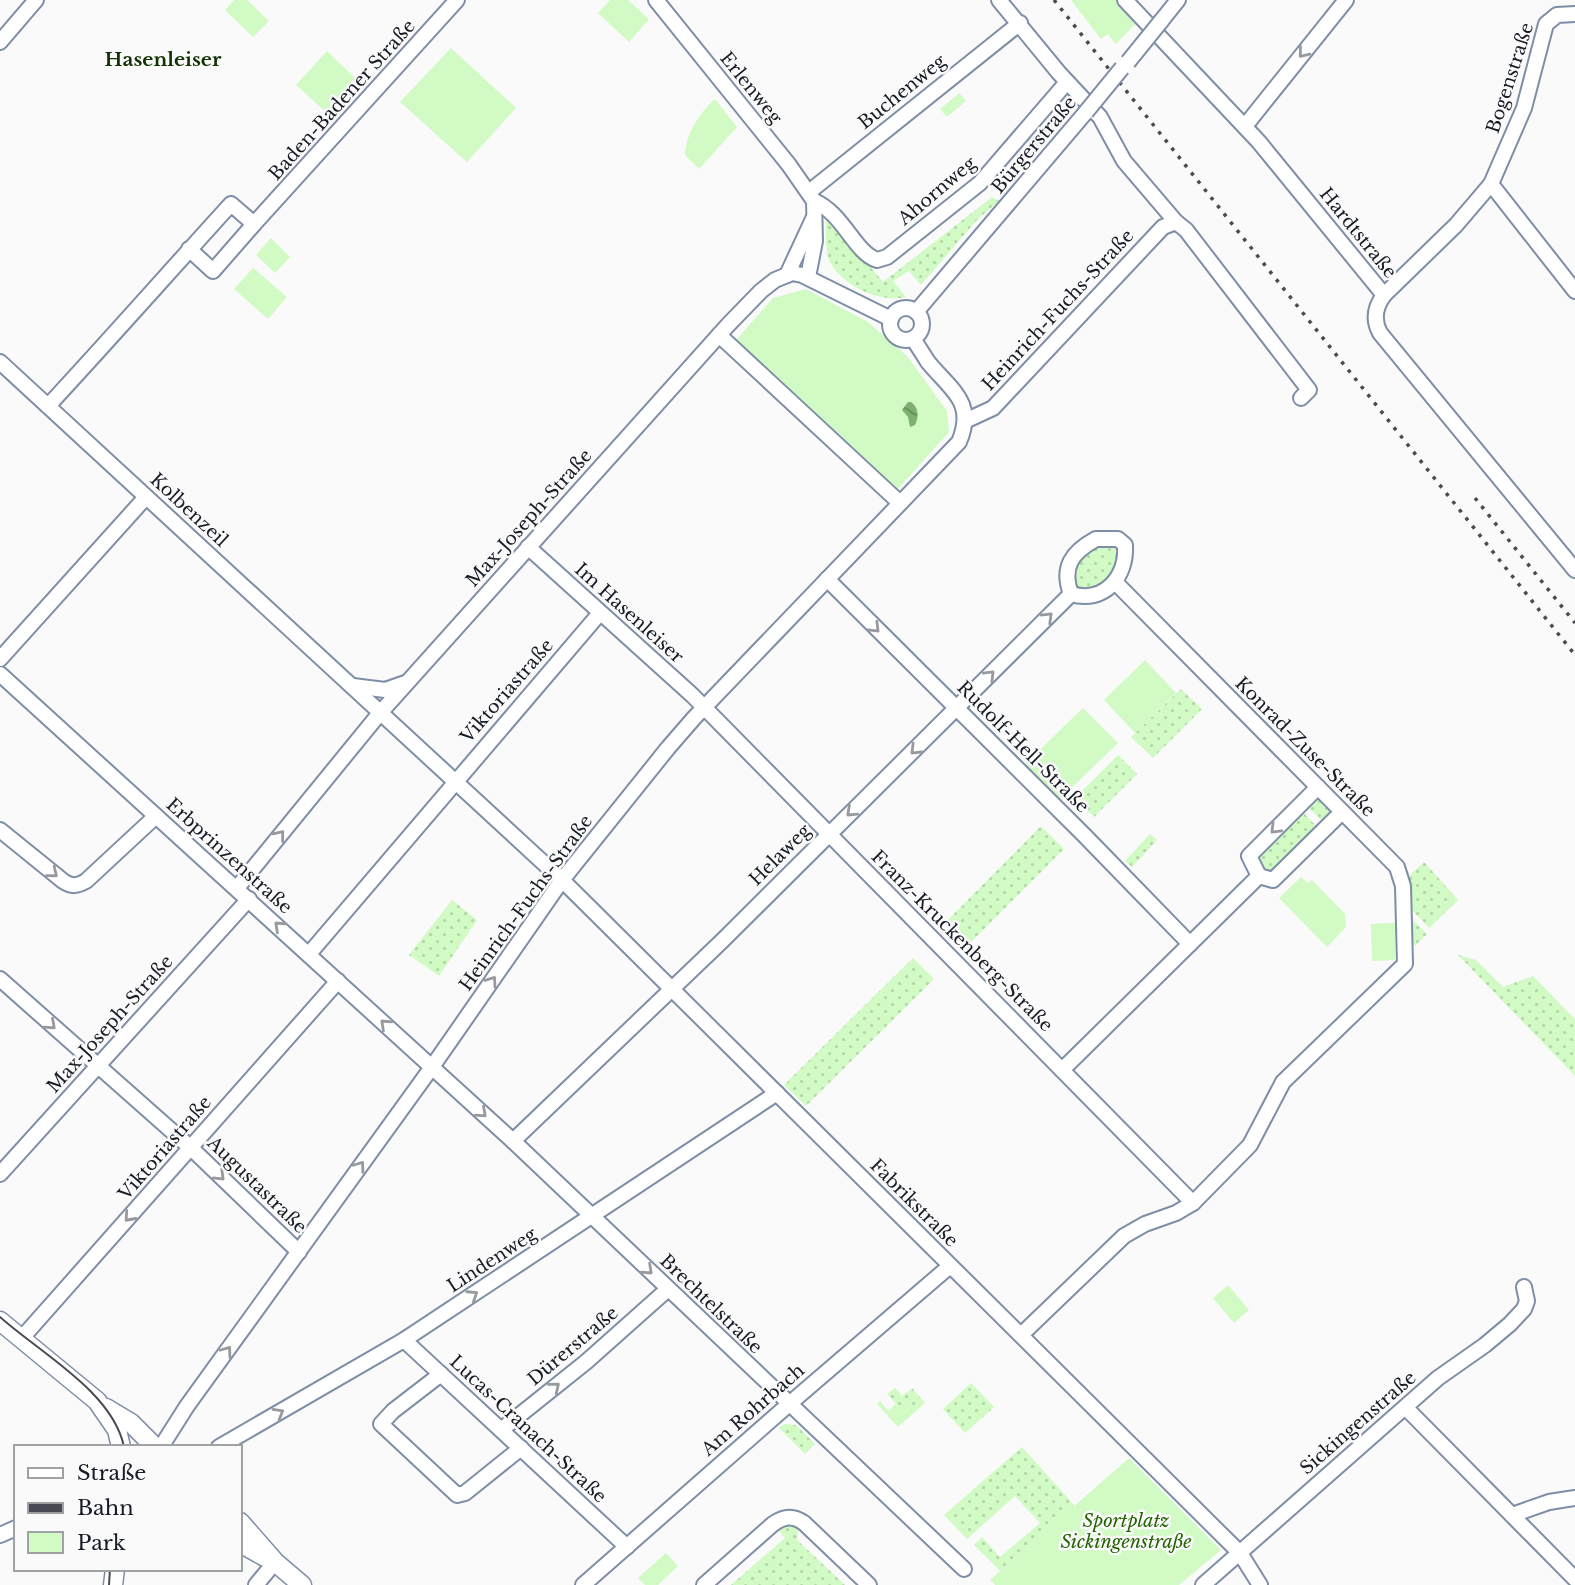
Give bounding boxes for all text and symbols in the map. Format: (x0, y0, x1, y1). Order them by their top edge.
street label: Baden-Badener Straße (264, 15, 420, 185)
street label: Bogenstraße (1482, 20, 1538, 136)
one-way arrow (1299, 45, 1311, 58)
district label: Hasenleiser (105, 48, 222, 71)
street label: Erlenweg (715, 48, 787, 128)
street label: Buchenweg (854, 50, 950, 134)
street label: Bürgerstraße (987, 92, 1081, 198)
street label: Ahornweg (893, 152, 981, 231)
street label: Hardtstraße (1315, 183, 1401, 283)
street label: Heinrich-Fuchs-Straße (978, 225, 1138, 395)
street label: Max-Joseph-Straße (461, 445, 597, 591)
street label: Kolbenzeil (146, 469, 232, 552)
street label: Im Hasenleiser (570, 558, 688, 668)
one-way arrow (1040, 613, 1053, 626)
one-way arrow (867, 619, 880, 632)
street label: Viktoriastraße (455, 635, 558, 748)
one-way arrow (982, 670, 995, 683)
street label: Konrad-Zuse-Straße (1231, 673, 1379, 821)
street label: Rudolf-Hell-Straße (953, 677, 1093, 817)
one-way arrow (910, 741, 923, 754)
street label: Erbprinzenstraße (162, 794, 296, 918)
one-way arrow (846, 804, 859, 817)
street label: Heinrich-Fuchs-Straße (455, 811, 597, 995)
street label: Helaweg (745, 819, 816, 890)
one-way arrow (1270, 821, 1283, 834)
one-way arrow (272, 831, 284, 844)
street label: Franz-Kruckenberg-Straße (867, 846, 1057, 1036)
one-way arrow (44, 865, 57, 877)
one-way arrow (274, 922, 287, 935)
street label: Max-Joseph-Straße (42, 951, 178, 1097)
one-way arrow (484, 976, 496, 989)
one-way arrow (43, 1016, 56, 1029)
one-way arrow (380, 1020, 393, 1032)
street label: Viktoriastraße (113, 1092, 216, 1205)
one-way arrow (474, 1105, 487, 1117)
street label: Augustastraße (202, 1131, 311, 1238)
street label: Fabrikstraße (866, 1155, 962, 1251)
one-way arrow (352, 1162, 365, 1174)
one-way arrow (212, 1168, 225, 1181)
one-way arrow (125, 1209, 137, 1222)
street label: Lindenweg (443, 1223, 541, 1297)
street label: Brechtelstraße (655, 1250, 767, 1358)
one-way arrow (640, 1261, 653, 1274)
one-way arrow (465, 1291, 478, 1303)
street label: Dürerstraße (523, 1302, 623, 1390)
one-way arrow (219, 1346, 231, 1359)
street label: Lucas-Cranach-Straße (445, 1351, 611, 1507)
street label: Am Rohrbach (696, 1359, 809, 1461)
street label: Sickingenstraße (1295, 1367, 1421, 1479)
one-way arrow (547, 1383, 559, 1396)
one-way arrow (271, 1408, 284, 1421)
legend (14, 1445, 242, 1571)
text: Straße (77, 1460, 146, 1486)
text: Bahn (77, 1495, 134, 1521)
park label: Sportplatz Sickingenstraße (1060, 1510, 1192, 1553)
text: Park (77, 1530, 126, 1556)

